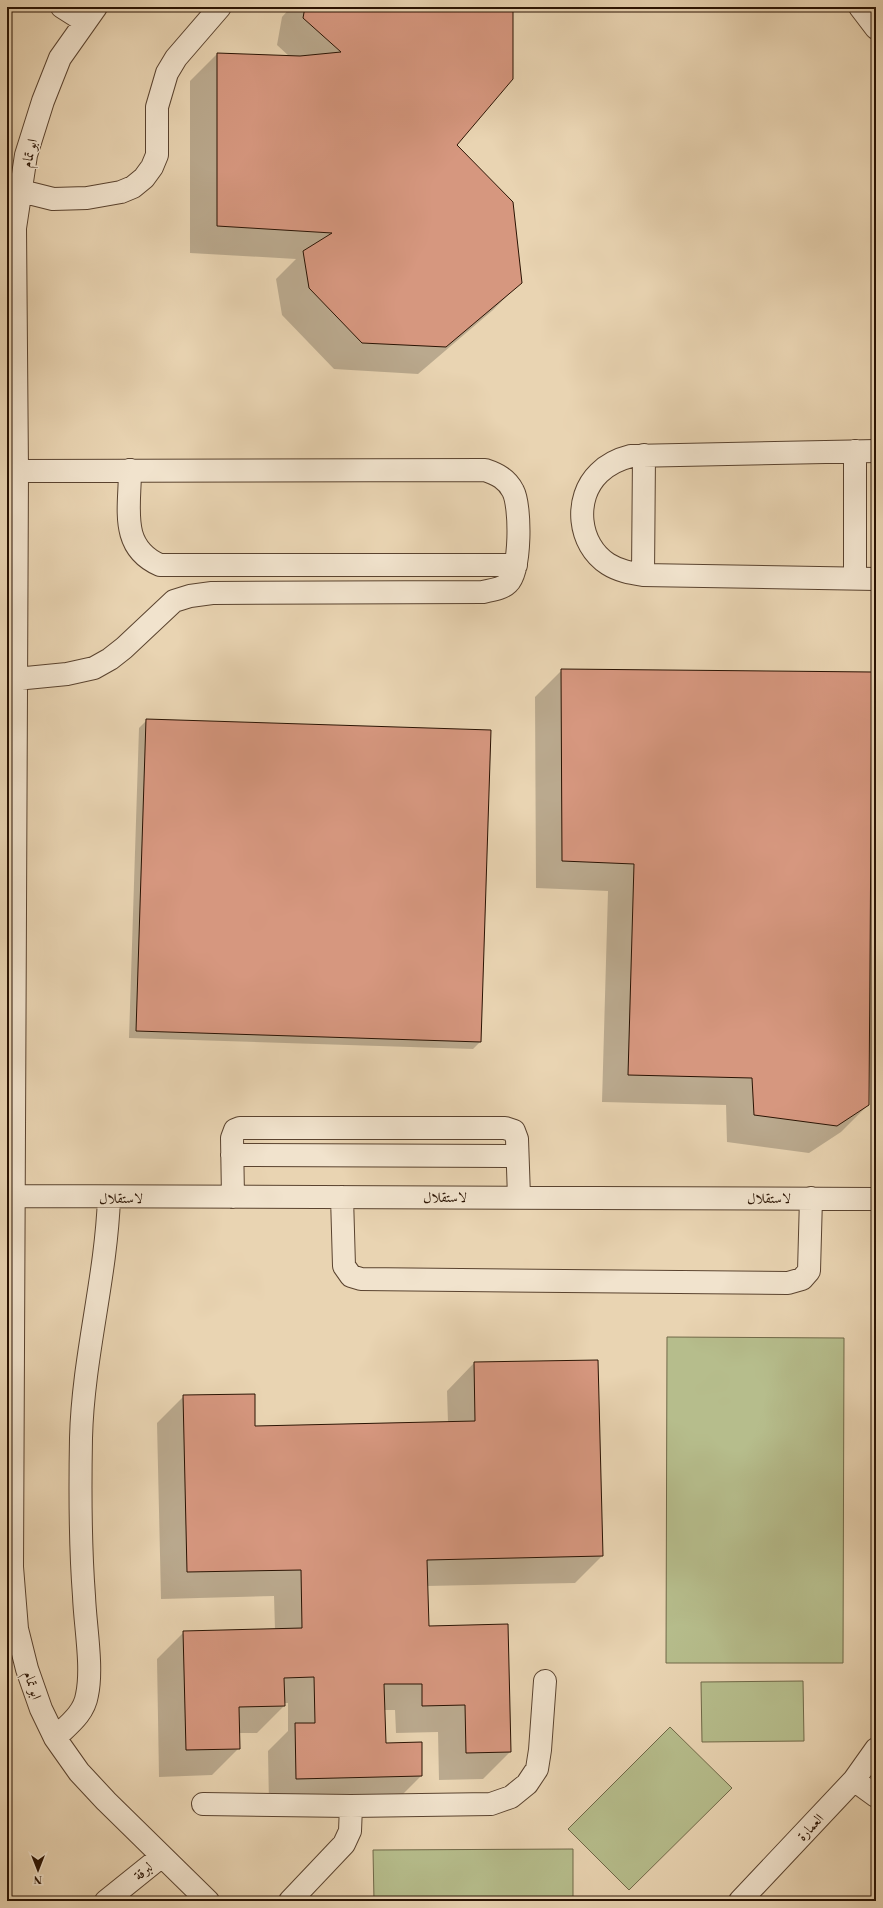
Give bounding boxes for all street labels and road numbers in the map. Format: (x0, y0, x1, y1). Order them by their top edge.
street label: ابو تمام (18, 137, 45, 170)
street label: لاستقلال (423, 1189, 467, 1207)
street label: لاستقلال (99, 1190, 143, 1208)
street label: لاستقلال (747, 1190, 791, 1208)
street label: ابو تمام (16, 1669, 45, 1703)
street label: العمارة (794, 1810, 828, 1845)
street label: لبرقة (130, 1859, 157, 1885)

